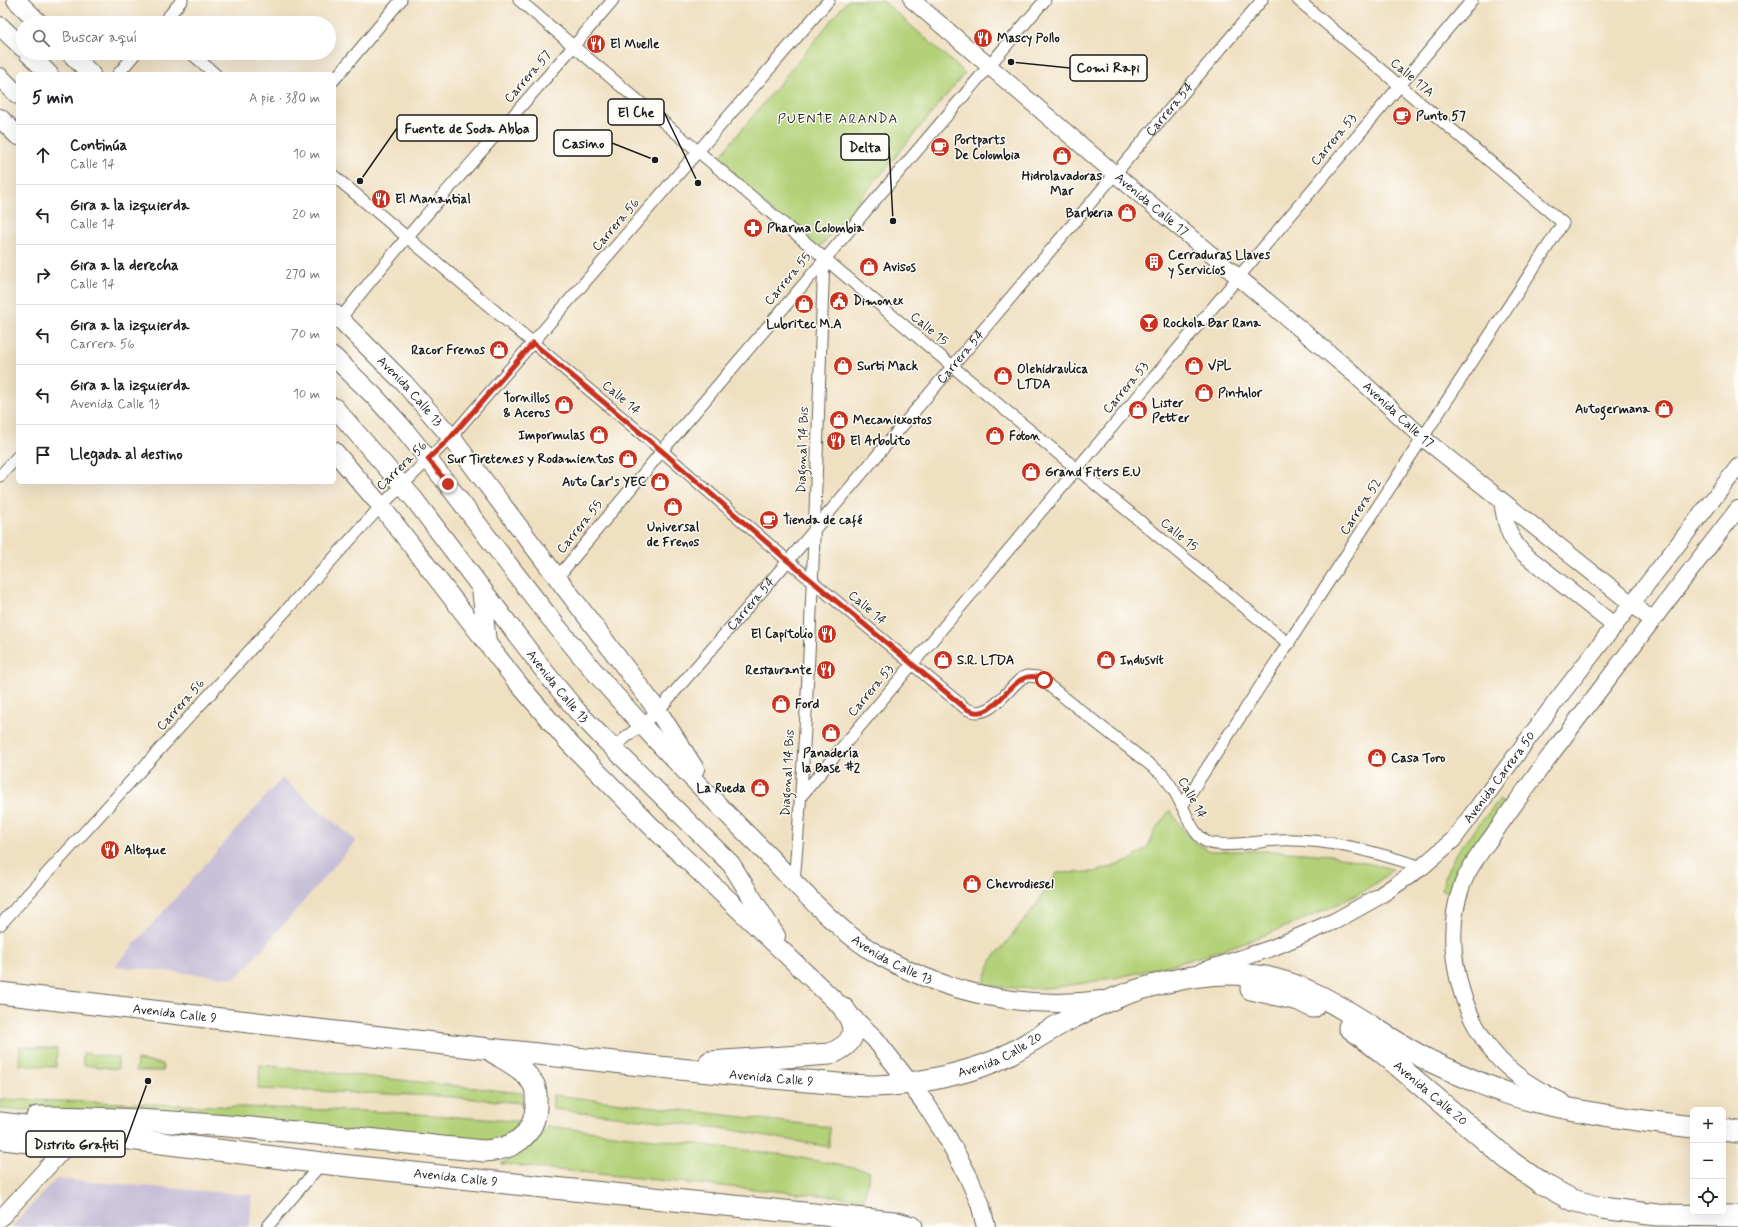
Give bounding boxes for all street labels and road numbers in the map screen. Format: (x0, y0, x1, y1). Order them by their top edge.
street label: Carrera 57 (501, 47, 556, 107)
street label: Calle 17A (1386, 55, 1438, 101)
street label: Carrera 54 (1142, 79, 1197, 140)
street label: Carrera 53 (1307, 110, 1361, 170)
street label: Avenida Calle 17 (1111, 169, 1192, 240)
street label: Carrera 56 (588, 195, 644, 255)
street label: Carrera 55 (761, 249, 815, 309)
street label: Calle 15 (907, 308, 951, 350)
street label: Carrera 54 (933, 326, 988, 387)
street label: Avenida Calle 13 (373, 352, 447, 430)
street label: Carrera 53 (1099, 358, 1153, 418)
street label: Calle 14 (598, 377, 644, 419)
street label: Avenida Calle 17 (1359, 378, 1437, 452)
street label: Diagonal 14 Bis (793, 406, 815, 494)
street label: Carrera 56 (373, 437, 431, 495)
street label: Carrera 52 (1336, 475, 1386, 539)
street label: Carrera 55 (553, 497, 607, 557)
street label: Calle 15 (1156, 514, 1202, 556)
street label: Carrera 54 (723, 574, 779, 634)
street label: Calle 14 (844, 587, 890, 629)
street label: Avenida Calle 13 (523, 646, 593, 727)
street label: Carrera 53 (844, 661, 898, 721)
street label: Carrera 56 (153, 675, 209, 735)
street label: Avenida Carrera 50 (1460, 728, 1539, 827)
street label: Diagonal 14 Bis (777, 729, 801, 817)
street label: Calle 14 (1174, 774, 1210, 822)
street label: Avenida Calle 13 (848, 931, 935, 988)
street label: Avenida Calle 9 (132, 1000, 218, 1027)
street label: Avenida Calle 20 (956, 1028, 1046, 1081)
street label: Avenida Calle 20 (1390, 1057, 1471, 1130)
street label: Avenida Calle 9 (728, 1066, 814, 1090)
street label: Avenida Calle 9 (413, 1165, 499, 1191)

